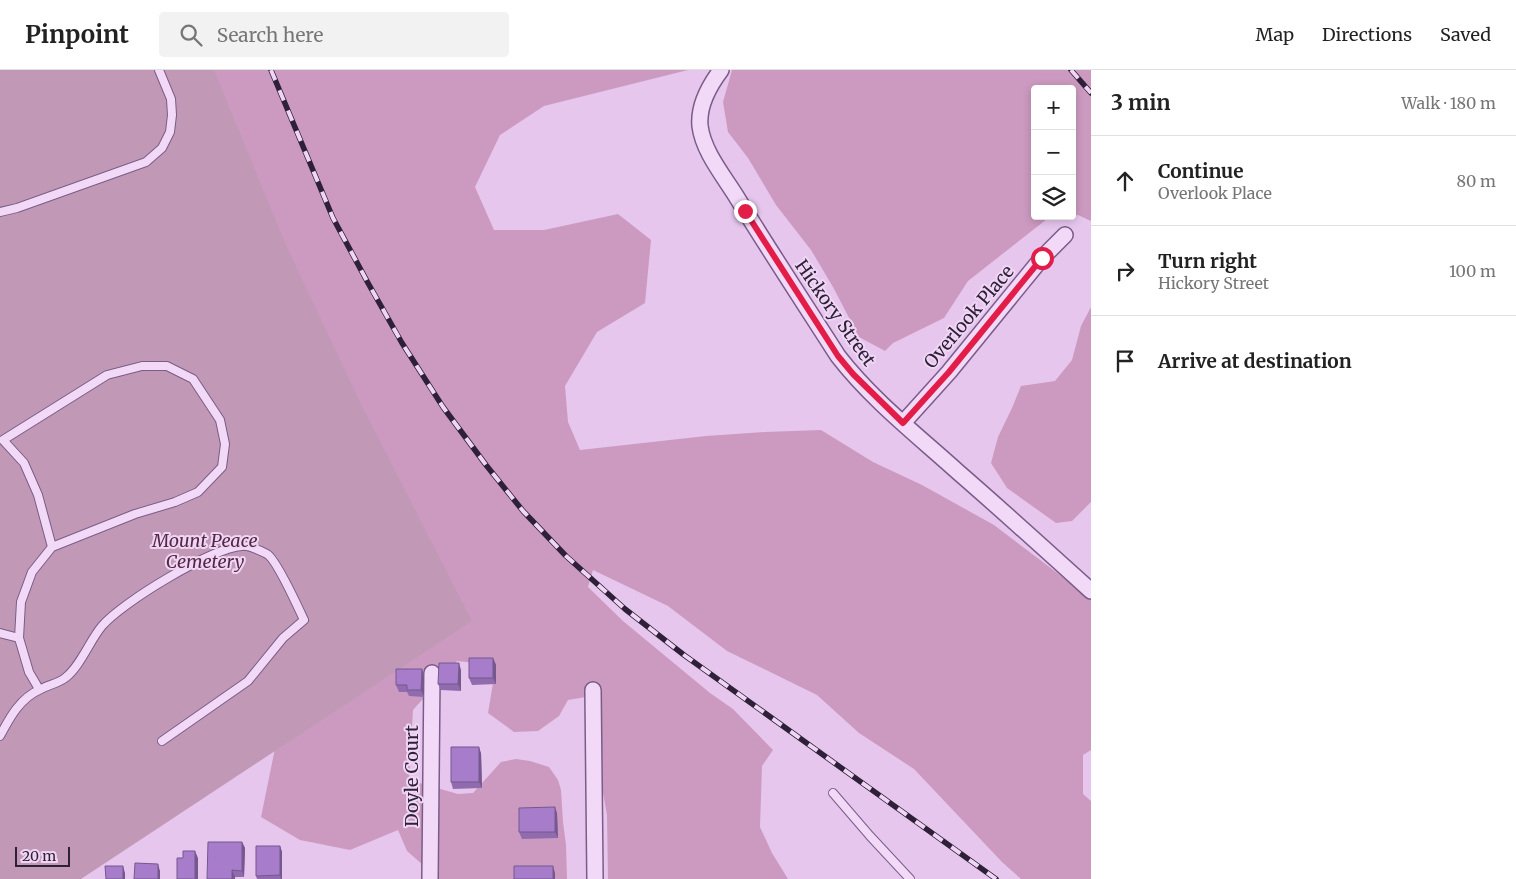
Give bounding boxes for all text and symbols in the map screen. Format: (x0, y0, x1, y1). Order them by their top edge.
search box (159, 12, 509, 57)
text: Pinpoint (25, 19, 129, 50)
icon: search (177, 21, 205, 49)
text: Search here (217, 23, 323, 47)
text: Map (1256, 23, 1294, 46)
text: Directions (1322, 23, 1412, 46)
text: Saved (1440, 23, 1491, 46)
map controls (1031, 85, 1076, 220)
button: + (1031, 85, 1076, 130)
text: 3 min (1111, 89, 1170, 116)
text: Walk · 180 m (1401, 93, 1496, 113)
button: − (1031, 130, 1076, 175)
text: Continue (1158, 159, 1244, 183)
icon: ahead (1111, 167, 1139, 195)
text: 80 m (1457, 171, 1496, 191)
button: layers (1031, 175, 1076, 220)
text: Overlook Place (1158, 183, 1272, 203)
route end (734, 200, 757, 223)
route start (1031, 247, 1054, 270)
text: Turn right (1158, 249, 1257, 273)
street label: Hickory Street (790, 255, 881, 370)
icon: right (1111, 257, 1139, 285)
street label: Overlook Place (919, 260, 1019, 373)
text: 100 m (1449, 261, 1496, 281)
text: Hickory Street (1158, 273, 1269, 293)
icon: arrive (1111, 347, 1139, 375)
text: Arrive at destination (1158, 349, 1352, 373)
park label: Mount Peace Cemetery (151, 529, 258, 573)
street label: Doyle Court (400, 725, 423, 827)
scale bar (15, 844, 70, 867)
text: 20 m (22, 847, 56, 865)

